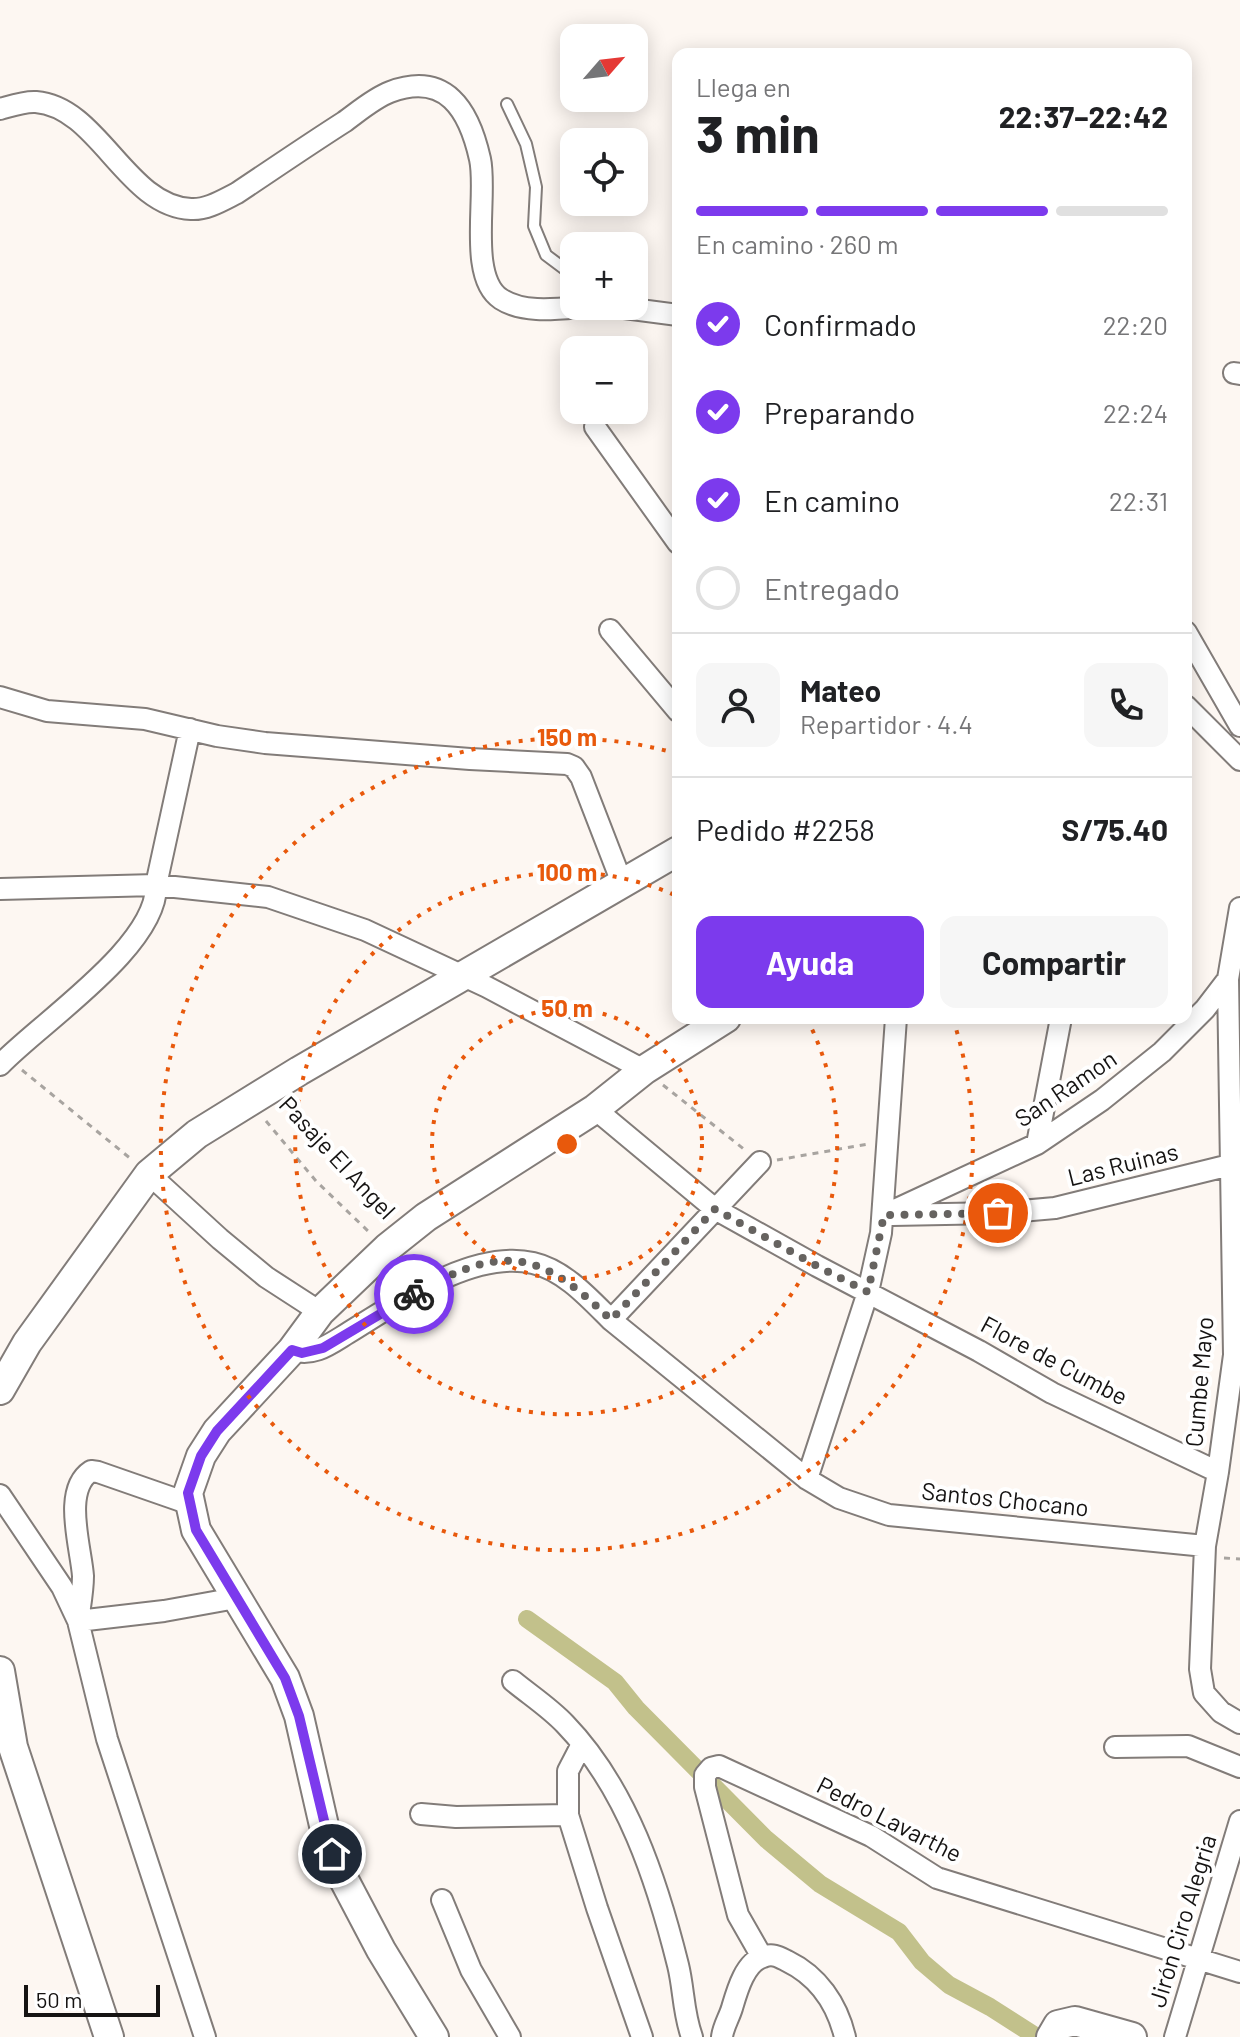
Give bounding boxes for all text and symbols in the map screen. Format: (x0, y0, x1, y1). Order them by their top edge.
north arrow (560, 24, 648, 112)
map controls (560, 24, 648, 424)
text: Llega en (696, 71, 791, 102)
text: 22:37–22:42 (999, 98, 1168, 134)
text: 3 min (696, 101, 820, 163)
button: locate (560, 128, 648, 216)
text: En camino · 260 m (696, 228, 898, 259)
button: + (560, 232, 648, 320)
icon: check (696, 302, 740, 346)
text: Confirmado (764, 306, 917, 342)
text: 22:20 (1103, 309, 1168, 340)
button: − (560, 336, 648, 424)
icon: check (696, 390, 740, 434)
text: Preparando (764, 394, 915, 430)
text: 22:24 (1103, 397, 1168, 428)
icon: check (696, 478, 740, 522)
text: En camino (764, 482, 900, 518)
text: 22:31 (1109, 485, 1168, 516)
text: Entregado (764, 570, 900, 606)
button: person (696, 663, 780, 747)
button: phone (1084, 663, 1168, 747)
text: Mateo (800, 672, 881, 708)
text: Repartidor · 4.4 (800, 708, 973, 739)
text: 150 m (537, 722, 597, 751)
text: Pedido #2258 (696, 811, 875, 847)
text: S/75.40 (1062, 811, 1168, 847)
text: 100 m (537, 857, 597, 886)
button: Ayuda (696, 916, 924, 1008)
button: Compartir (940, 916, 1168, 1008)
text: 50 m (541, 993, 593, 1022)
street label: San Ramon (1009, 1043, 1122, 1132)
street label: Pasaje El Angel (274, 1090, 402, 1224)
centre of rings (553, 1130, 581, 1158)
street label: Las Ruinas (1064, 1136, 1181, 1191)
pin (964, 1179, 1032, 1247)
icon: bag (976, 1191, 1020, 1235)
courier (374, 1254, 454, 1334)
icon: bike (392, 1272, 436, 1316)
street label: Flore de Cumbe (976, 1309, 1133, 1411)
street label: Cumbe Mayo (1178, 1315, 1219, 1448)
street label: Santos Chocano (920, 1475, 1090, 1522)
street label: Pedro Lavarthe (812, 1770, 967, 1868)
pin (298, 1820, 366, 1888)
street label: Jirón Ciro Alegria (1141, 1831, 1222, 2010)
icon: home (310, 1832, 354, 1876)
scale bar (24, 1981, 160, 2017)
text: 50 m (36, 1986, 82, 2012)

